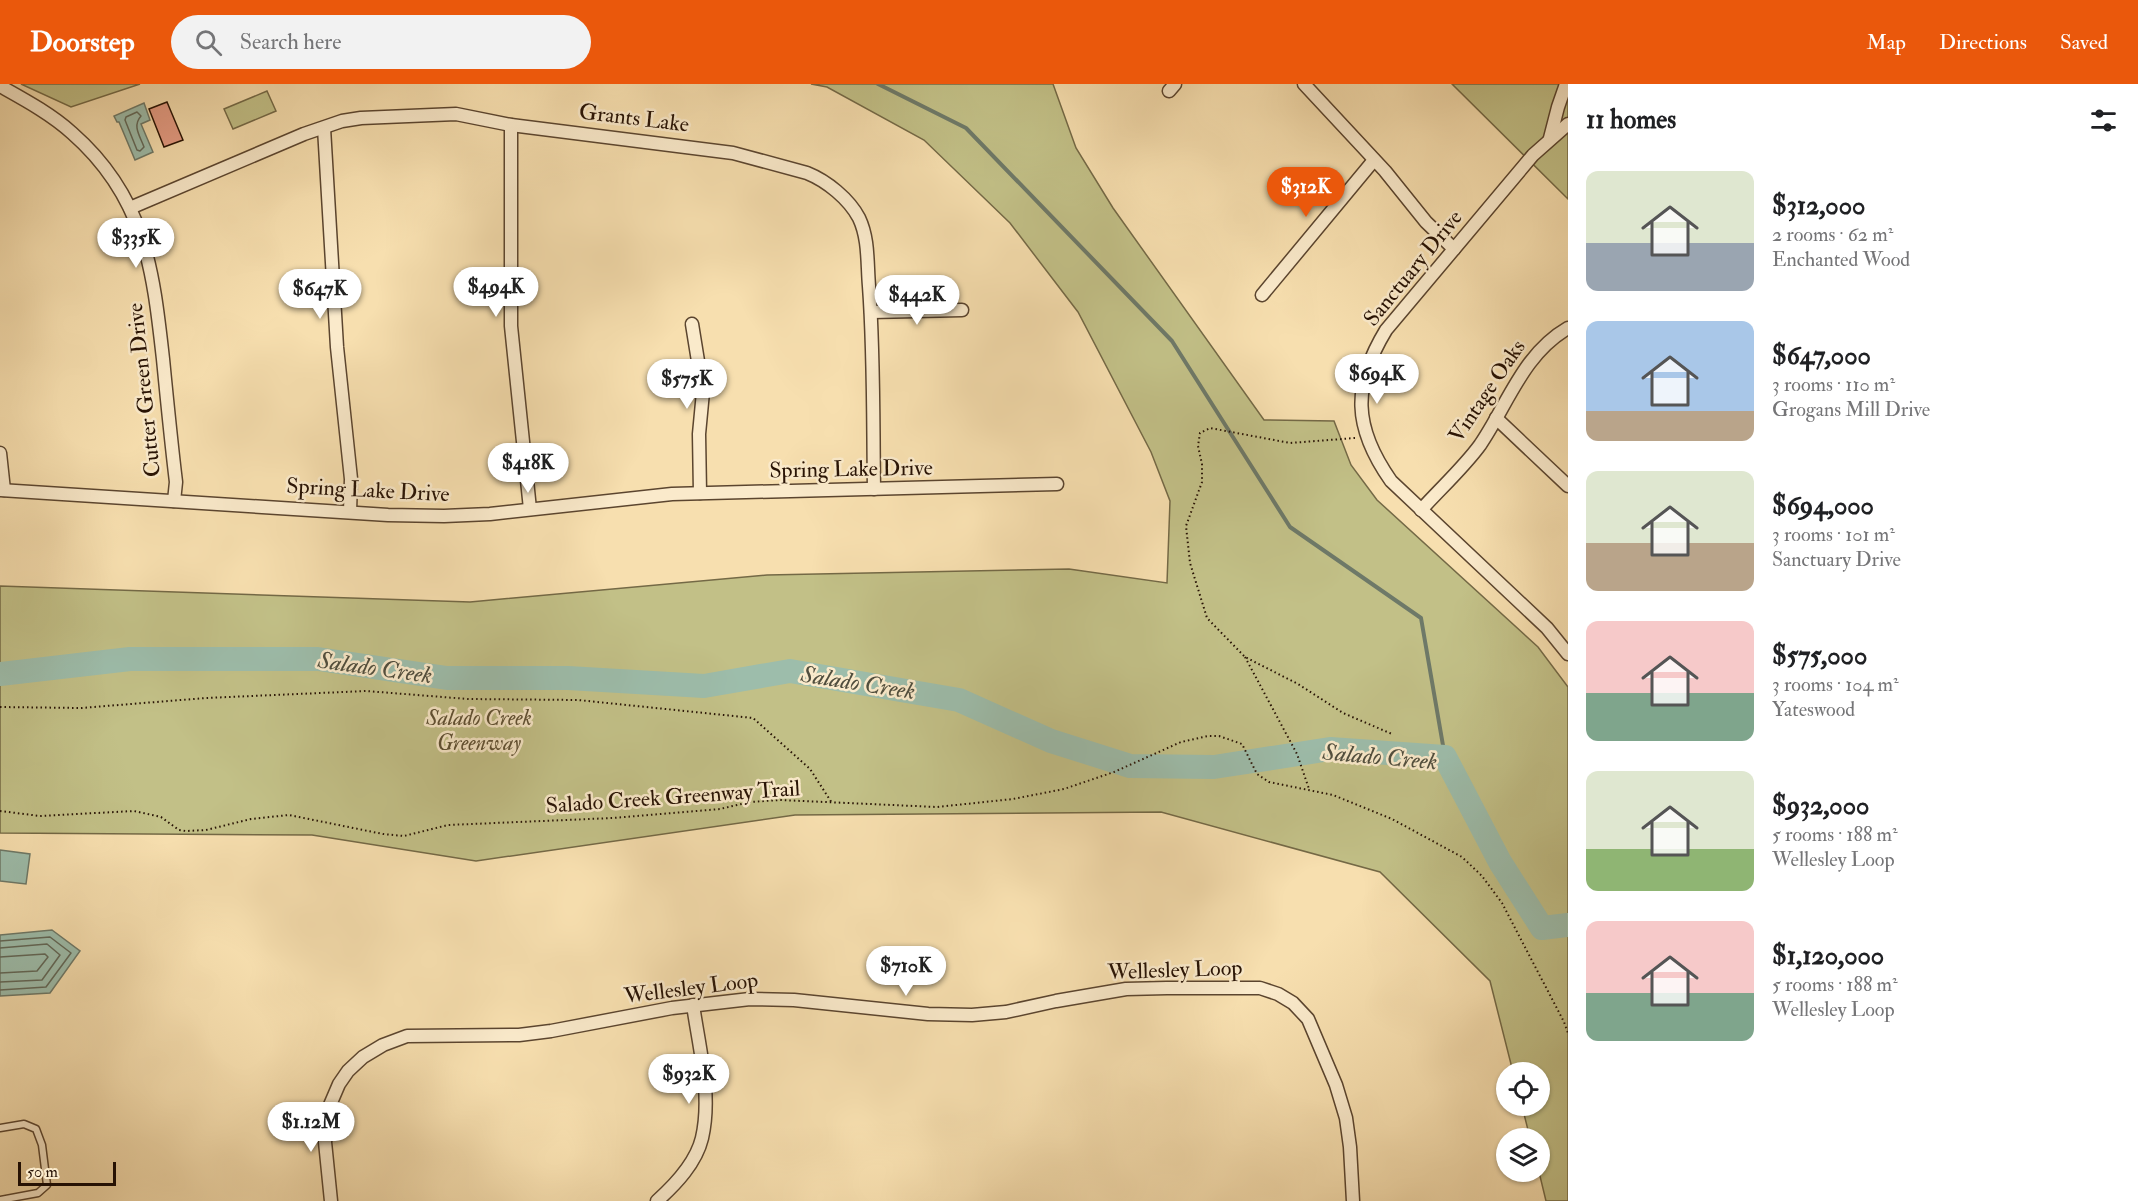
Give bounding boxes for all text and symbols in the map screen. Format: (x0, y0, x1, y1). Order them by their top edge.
search box (171, 15, 591, 69)
text: Doorstep (30, 25, 135, 60)
icon: search (192, 26, 225, 59)
text: Search here (240, 28, 341, 56)
text: Map (1866, 29, 1906, 56)
text: Directions (1939, 29, 2027, 56)
text: Saved (2060, 29, 2108, 56)
street label: Grants Lake (577, 97, 691, 139)
text: 11 homes (1586, 104, 1676, 136)
icon: filters (2087, 104, 2120, 137)
pin: $312K (1264, 167, 1348, 218)
text: $312K (1281, 174, 1331, 199)
text: $312,000 (1772, 190, 1865, 222)
icon: home (1634, 195, 1706, 267)
street label: Sanctuary Drive (1357, 204, 1469, 332)
pin: $335K (94, 218, 178, 269)
text: 2 rooms · 62 m² (1772, 222, 1893, 247)
text: $335K (111, 225, 161, 250)
text: Enchanted Wood (1772, 247, 1910, 272)
pin: $494K (454, 267, 538, 318)
pin: $647K (278, 269, 362, 320)
text: $494K (467, 274, 525, 299)
pin: $442K (875, 275, 959, 326)
text: $647K (293, 276, 347, 301)
text: $442K (888, 282, 946, 307)
street label: Cutter Green Drive (121, 302, 167, 478)
street label: Vintage Oaks (1442, 334, 1532, 448)
text: $647,000 (1772, 340, 1871, 372)
icon: home (1634, 345, 1706, 417)
pin: $694K (1335, 354, 1419, 405)
pin: $575K (645, 359, 729, 410)
text: $694K (1349, 361, 1405, 386)
text: $575K (661, 366, 713, 391)
text: 3 rooms · 110 m² (1772, 372, 1895, 397)
text: Grogans Mill Drive (1772, 397, 1930, 422)
pin: $418K (486, 443, 570, 494)
text: $418K (502, 450, 554, 475)
street label: Spring Lake Drive (769, 454, 933, 485)
street label: Spring Lake Drive (286, 472, 450, 509)
text: $694,000 (1772, 490, 1874, 522)
icon: home (1634, 495, 1706, 567)
text: 3 rooms · 101 m² (1772, 522, 1895, 547)
text: Sanctuary Drive (1772, 547, 1901, 572)
text: $575,000 (1772, 640, 1867, 672)
water label: Salado Creek (315, 644, 434, 691)
icon: home (1634, 645, 1706, 717)
water label: Salado Creek (798, 659, 917, 707)
text: 3 rooms · 104 m² (1772, 672, 1899, 697)
text: Yateswood (1772, 697, 1855, 722)
park label: Salado Creek Greenway (425, 704, 532, 757)
water label: Salado Creek (1320, 736, 1439, 777)
street label: Salado Creek Greenway Trail (545, 774, 802, 820)
text: $932,000 (1772, 790, 1869, 822)
icon: home (1634, 795, 1706, 867)
text: 5 rooms · 188 m² (1772, 822, 1898, 847)
text: Wellesley Loop (1772, 847, 1895, 872)
text: $1,120,000 (1772, 940, 1884, 972)
icon: home (1634, 945, 1706, 1017)
pin: $710K (864, 946, 948, 997)
text: $710K (880, 953, 932, 978)
street label: Wellesley Loop (1106, 954, 1243, 987)
street label: Wellesley Loop (621, 966, 760, 1011)
text: 5 rooms · 188 m² (1772, 972, 1898, 997)
text: Wellesley Loop (1772, 997, 1895, 1022)
pin: $932K (647, 1054, 731, 1105)
text: $932K (662, 1061, 716, 1086)
map controls (1496, 1062, 1550, 1182)
button: locate (1496, 1062, 1550, 1116)
pin: $1.12M (262, 1102, 360, 1153)
text: $1.12M (282, 1109, 340, 1134)
button: layers (1496, 1128, 1550, 1182)
scale bar (18, 1159, 116, 1186)
text: 50 m (27, 1162, 58, 1182)

